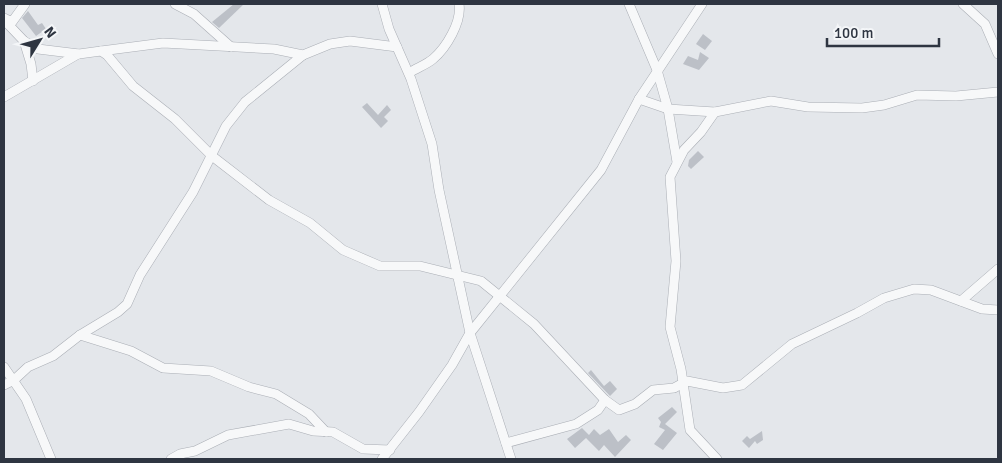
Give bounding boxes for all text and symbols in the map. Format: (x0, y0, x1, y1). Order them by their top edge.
north arrow (15, 15, 65, 65)
scale bar (827, 15, 940, 47)
text: N (40, 23, 60, 41)
text: 100 m (834, 24, 874, 42)

